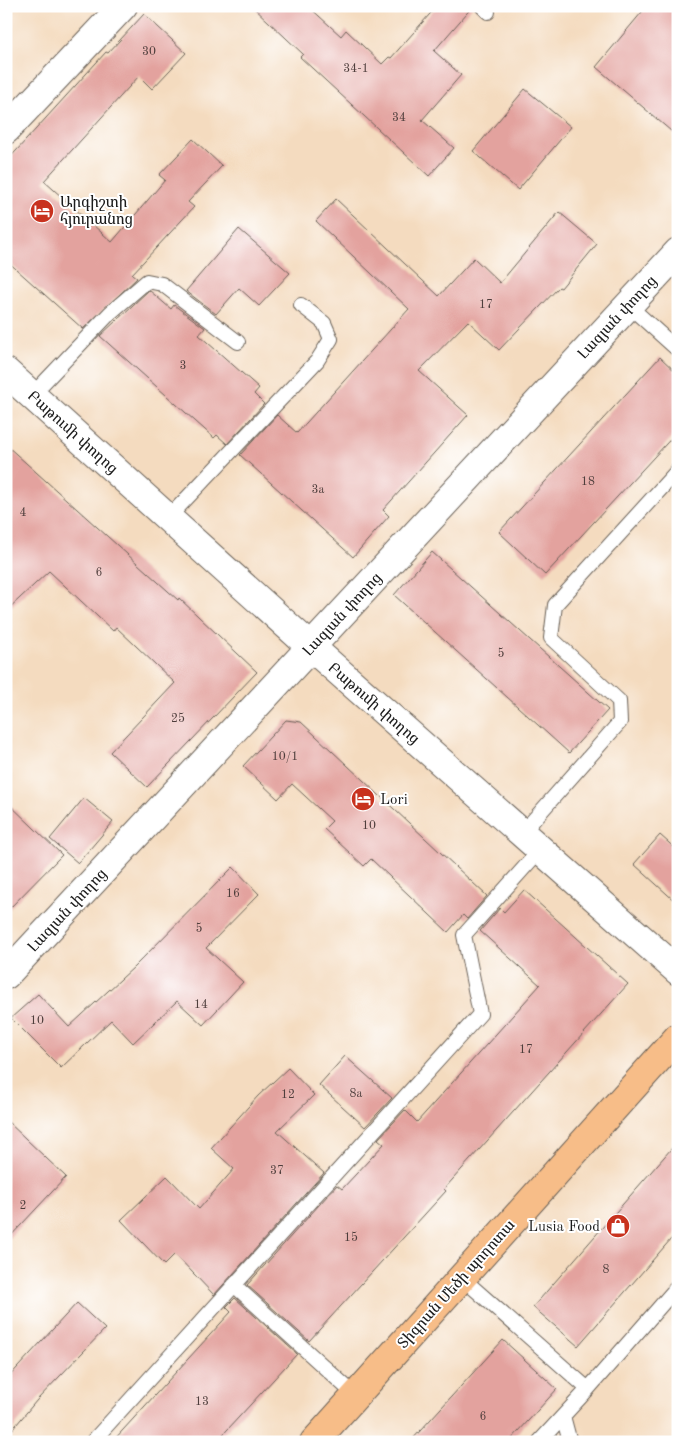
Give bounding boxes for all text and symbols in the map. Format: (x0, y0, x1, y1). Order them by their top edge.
house number: 30 (142, 46, 156, 58)
house number: 34-1 (343, 63, 369, 75)
house number: 34 (392, 112, 406, 124)
place label: Արգիշտի հյուրանոց (60, 195, 133, 228)
hotel icon: Արգիշտի հյուրանոց (29, 198, 55, 224)
street label: Լազյան փողոց (575, 273, 660, 362)
house number: 17 (479, 299, 493, 311)
house number: 3 (180, 360, 186, 372)
street label: Բաթումի փողոց (24, 388, 121, 477)
house number: 18 (581, 476, 595, 488)
house number: 3a (312, 484, 325, 496)
house number: 4 (20, 507, 27, 519)
house number: 6 (96, 567, 103, 579)
street label: Լազյան փողոց (300, 570, 385, 659)
house number: 5 (498, 647, 505, 660)
street label: Բաթումի փողոց (325, 660, 422, 748)
house number: 25 (171, 712, 185, 725)
house number: 10/1 (272, 751, 298, 763)
hotel icon: Lori (350, 786, 376, 812)
place label: Lori (380, 793, 408, 808)
house number: 10 (362, 820, 376, 832)
street label: Լազյան փողոց (25, 866, 110, 955)
house number: 16 (226, 888, 240, 900)
house number: 5 (196, 922, 203, 935)
house number: 14 (194, 999, 208, 1011)
house number: 10 (30, 1015, 44, 1027)
house number: 17 (519, 1044, 533, 1056)
house number: 8a (350, 1088, 363, 1100)
house number: 12 (281, 1089, 295, 1101)
house number: 37 (270, 1165, 284, 1177)
house number: 2 (20, 1200, 26, 1212)
shop icon: Lusia Food (605, 1213, 631, 1239)
street label: Տիգրան Մեծի պողոտա (395, 1217, 518, 1352)
place label: Lusia Food (528, 1220, 600, 1235)
house number: 15 (344, 1231, 358, 1244)
house number: 8 (603, 1264, 610, 1276)
house number: 13 (195, 1396, 209, 1408)
house number: 6 (480, 1411, 487, 1423)

